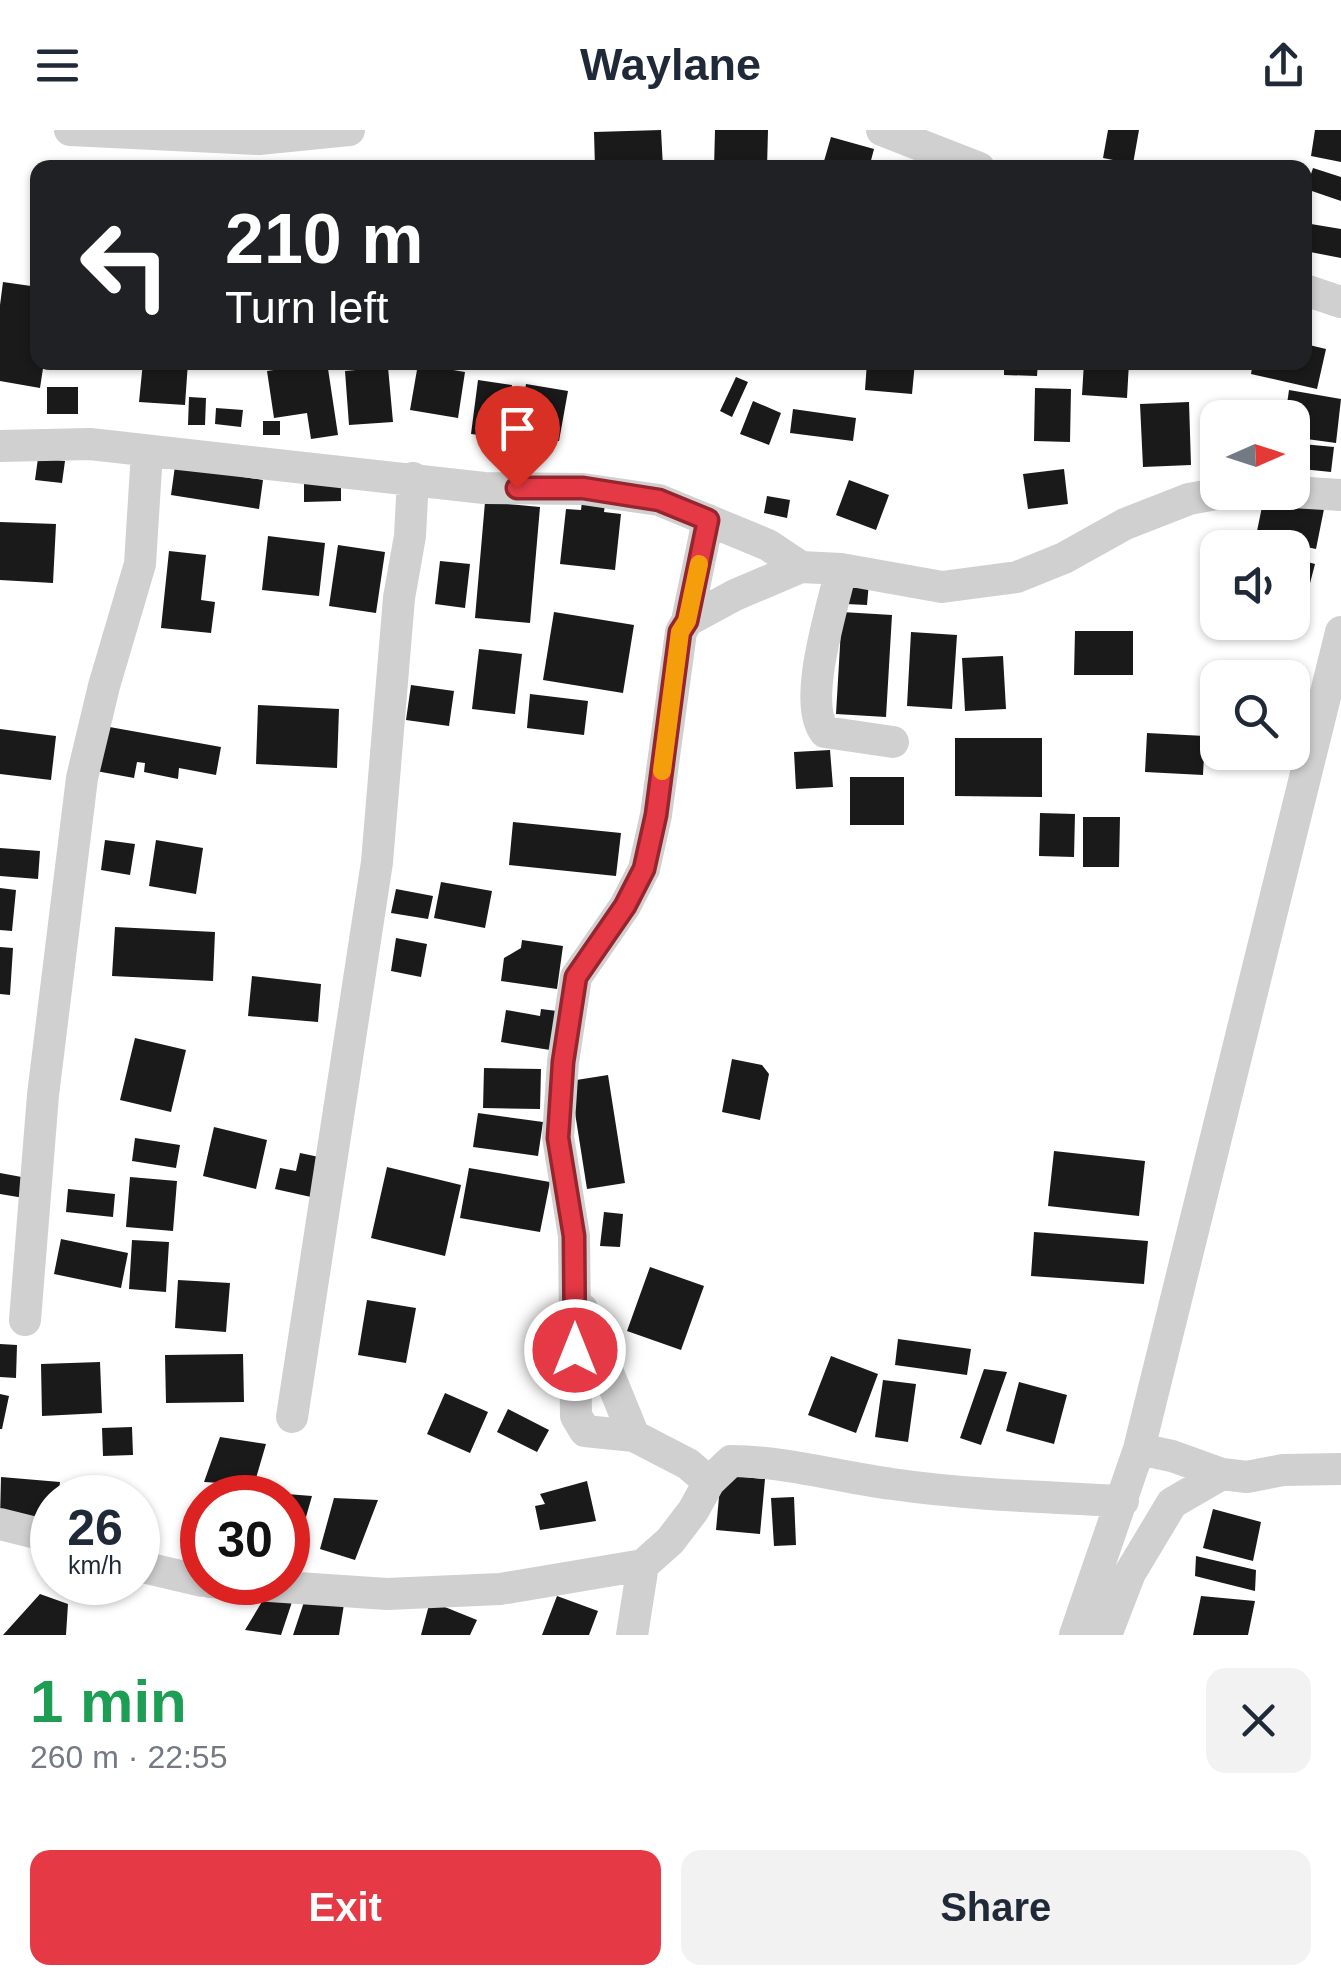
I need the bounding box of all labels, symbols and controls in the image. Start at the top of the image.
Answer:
icon: menu [30,38,85,93]
icon: share [1256,38,1311,93]
text: Waylane [580,39,761,90]
icon: left [60,200,190,330]
text: 210 m [225,200,423,278]
text: Turn left [225,282,388,333]
pin [475,386,560,489]
north arrow [1200,400,1310,510]
map controls [1200,400,1310,770]
icon: arrive [490,401,545,456]
button: sound [1200,530,1310,640]
button: search [1200,660,1310,770]
position arrow [523,1298,627,1402]
speed limit sign: 30 [180,1475,310,1605]
text: 26 [67,1500,123,1556]
text: km/h [68,1551,122,1579]
text: 1 min [30,1668,187,1735]
button: close [1206,1668,1311,1773]
text: 260 m · 22:55 [30,1739,227,1775]
button: Exit [30,1850,661,1965]
button: Share [681,1850,1311,1965]

